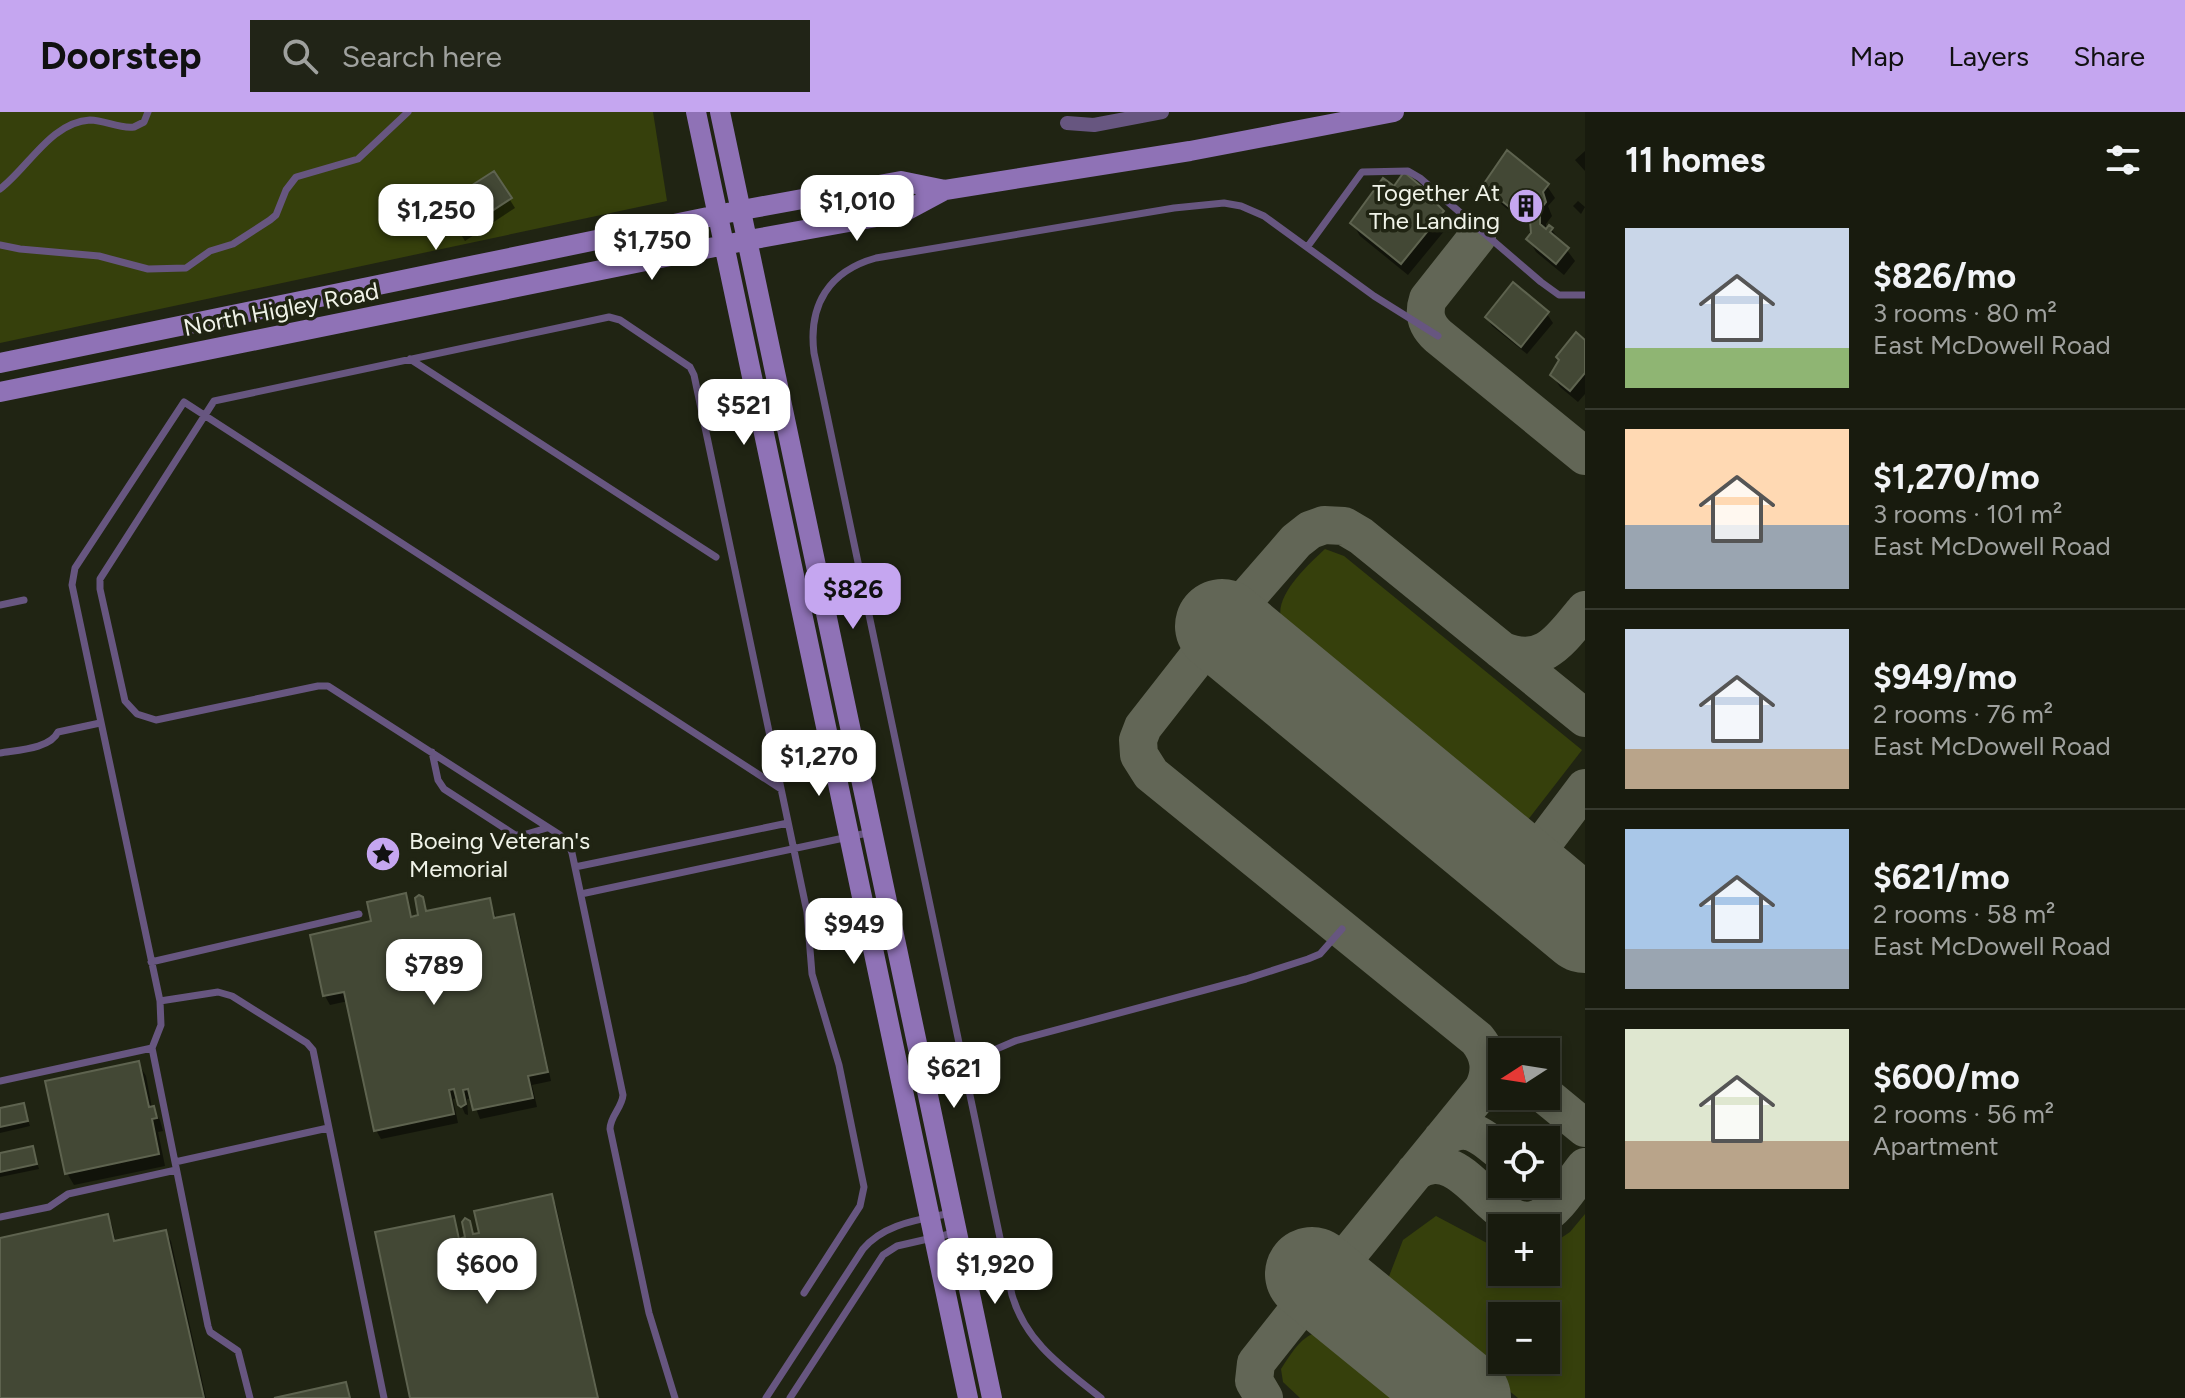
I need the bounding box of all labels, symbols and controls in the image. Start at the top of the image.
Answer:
search box [250,20,810,92]
text: Doorstep [40,33,202,79]
icon: search [278,34,322,78]
text: Search here [342,38,502,75]
text: Map [1850,39,1904,73]
text: Layers [1948,39,2029,73]
text: Share [2073,39,2145,73]
icon: filters [2101,138,2145,182]
text: 11 homes [1625,140,1765,181]
pin: $1,010 [792,175,922,243]
place label: Together At The Landing [1369,178,1500,235]
pin: $1,250 [371,184,501,252]
text: $1,010 [819,185,895,217]
building icon: Together At The Landing [1507,187,1545,225]
text: $1,250 [396,194,476,226]
pin: $1,750 [587,214,717,282]
text: $1,750 [613,224,691,256]
text: $826/mo [1873,256,2016,297]
icon: home [1689,260,1785,356]
street label: North Higley Road [181,276,381,342]
text: 3 rooms · 80 m² [1873,297,2057,329]
text: East McDowell Road [1873,329,2111,361]
pin: $521 [697,379,791,447]
text: $521 [716,389,772,421]
text: $1,270/mo [1873,457,2040,498]
icon: home [1689,461,1785,557]
text: 3 rooms · 101 m² [1873,498,2062,530]
text: East McDowell Road [1873,530,2111,562]
pin: $826 [806,563,900,631]
text: $826 [823,573,883,605]
text: $949/mo [1873,657,2017,698]
icon: home [1689,661,1785,757]
text: 2 rooms · 76 m² [1873,698,2053,730]
pin: $1,270 [754,730,884,798]
text: East McDowell Road [1873,730,2111,762]
text: $1,270 [780,740,858,772]
place label: Boeing Veteran's Memorial [409,826,590,883]
place icon: Boeing Veteran's Memorial [364,835,402,873]
text: $621/mo [1873,857,2010,898]
icon: home [1689,861,1785,957]
pin: $949 [807,898,901,966]
text: 2 rooms · 58 m² [1873,898,2055,930]
text: $949 [823,908,885,940]
text: East McDowell Road [1873,930,2111,962]
pin: $789 [387,939,481,1007]
text: $789 [404,949,464,981]
north arrow [1488,1038,1560,1110]
map controls [1488,1038,1560,1374]
pin: $621 [907,1042,1001,1110]
text: $621 [926,1052,982,1084]
text: $600/mo [1873,1057,2020,1098]
icon: home [1689,1061,1785,1157]
text: 2 rooms · 56 m² [1873,1098,2054,1130]
button: locate [1488,1126,1560,1198]
text: Apartment [1873,1130,1999,1162]
button: + [1488,1214,1560,1286]
pin: $600 [440,1238,534,1306]
pin: $1,920 [930,1238,1060,1306]
text: $600 [455,1248,519,1280]
text: $1,920 [955,1248,1035,1280]
button: − [1488,1302,1560,1374]

